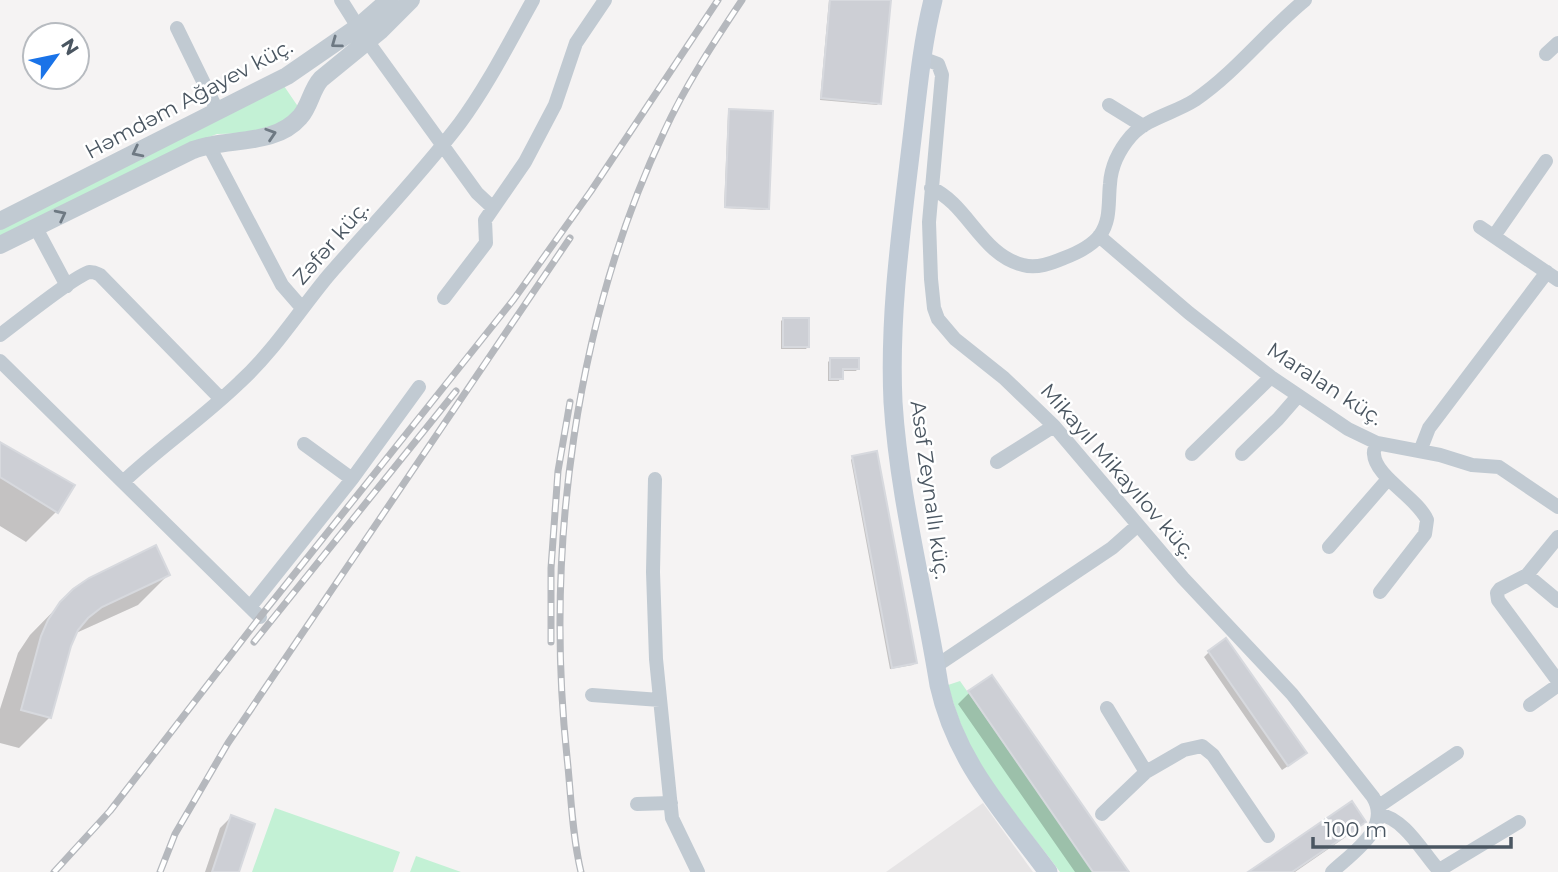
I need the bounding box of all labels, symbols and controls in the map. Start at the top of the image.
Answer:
north arrow [21,21,91,91]
street label: Həmdəm Ağayev küç. [81,33,297,164]
text: N [56,34,84,60]
one-way arrow [331,35,344,47]
one-way arrow [265,128,277,142]
one-way arrow [132,144,144,158]
street label: Zəfər küç. [287,196,374,290]
one-way arrow [54,210,66,224]
street label: Maralan küç. [1263,337,1388,430]
street label: Mikayıl Mikayılov küç. [1036,378,1201,563]
street label: Asəf Zeynallı küç. [906,399,955,581]
scale bar [1313,806,1511,850]
text: 100 m [1324,817,1387,842]

